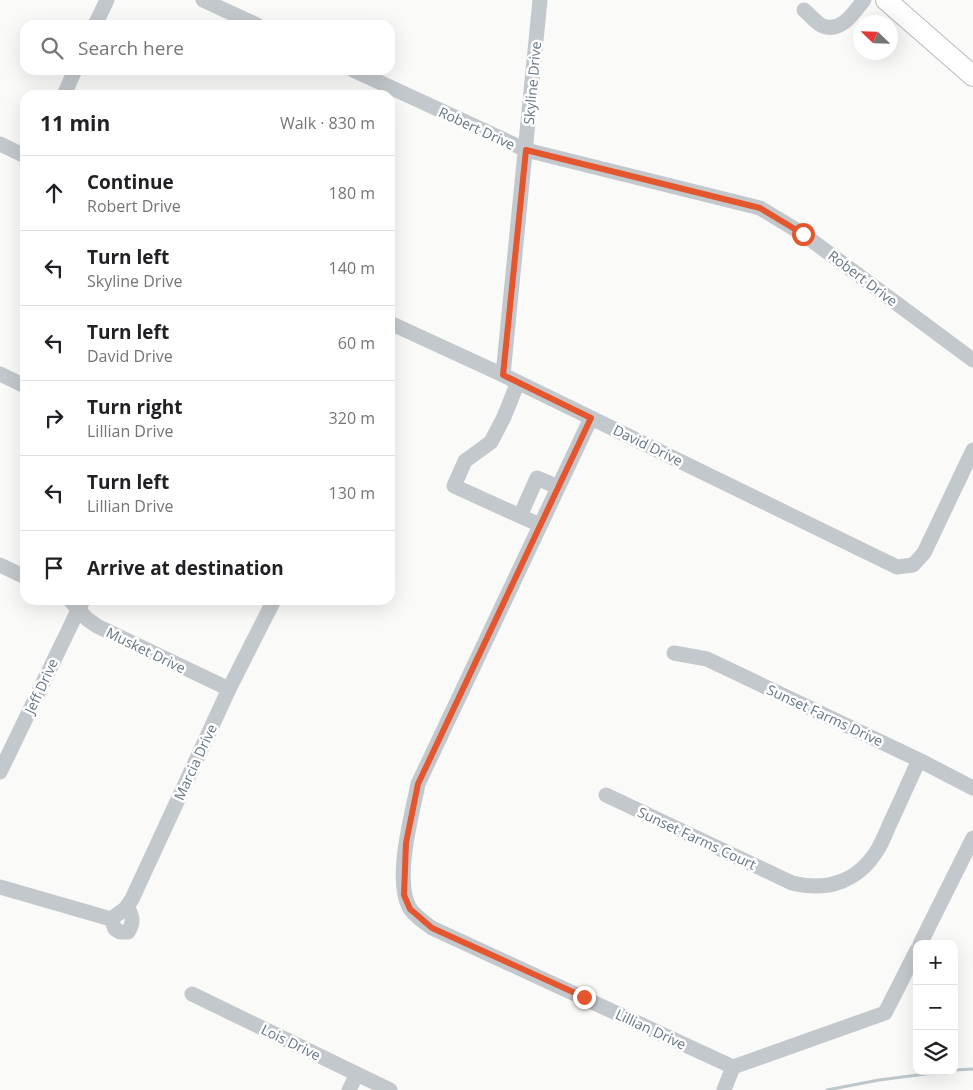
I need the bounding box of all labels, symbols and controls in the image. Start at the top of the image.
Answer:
north arrow [853,15,898,60]
search box [20,20,395,75]
icon: search [38,34,66,62]
text: Search here [78,35,184,61]
street label: Skyline Drive [519,40,545,125]
street label: Robert Drive [436,102,518,154]
text: 11 min [40,109,110,137]
text: Walk · 830 m [280,112,375,134]
text: Continue [87,169,174,195]
icon: ahead [40,179,68,207]
text: 180 m [329,182,375,204]
text: Robert Drive [87,195,181,217]
route start [792,223,815,246]
text: Turn left [87,244,169,270]
street label: Robert Drive [824,246,902,310]
icon: left [40,254,68,282]
text: 140 m [329,257,375,279]
text: Skyline Drive [87,270,182,292]
text: Turn left [87,319,169,345]
icon: left [40,329,68,357]
text: 60 m [338,332,375,354]
text: David Drive [87,345,173,367]
text: Turn right [87,394,182,420]
icon: right [40,404,68,432]
text: 320 m [329,407,375,429]
text: Lillian Drive [87,420,174,442]
street label: David Drive [610,420,686,470]
text: Turn left [87,469,169,495]
icon: left [40,479,68,507]
text: 130 m [329,482,375,504]
text: Lillian Drive [87,495,174,517]
icon: arrive [40,554,68,582]
text: Arrive at destination [87,555,284,581]
street label: Musket Drive [103,623,189,677]
street label: Jeff Drive [19,655,62,719]
street label: Sunset Farms Drive [764,680,886,750]
street label: Marcia Drive [169,721,221,803]
street label: Sunset Farms Court [635,802,759,874]
map controls [913,940,958,1075]
button: + [913,940,958,985]
button: − [913,985,958,1030]
route end [573,986,596,1009]
street label: Lillian Drive [613,1004,689,1054]
street label: Lois Drive [258,1019,324,1065]
button: layers [913,1030,958,1075]

